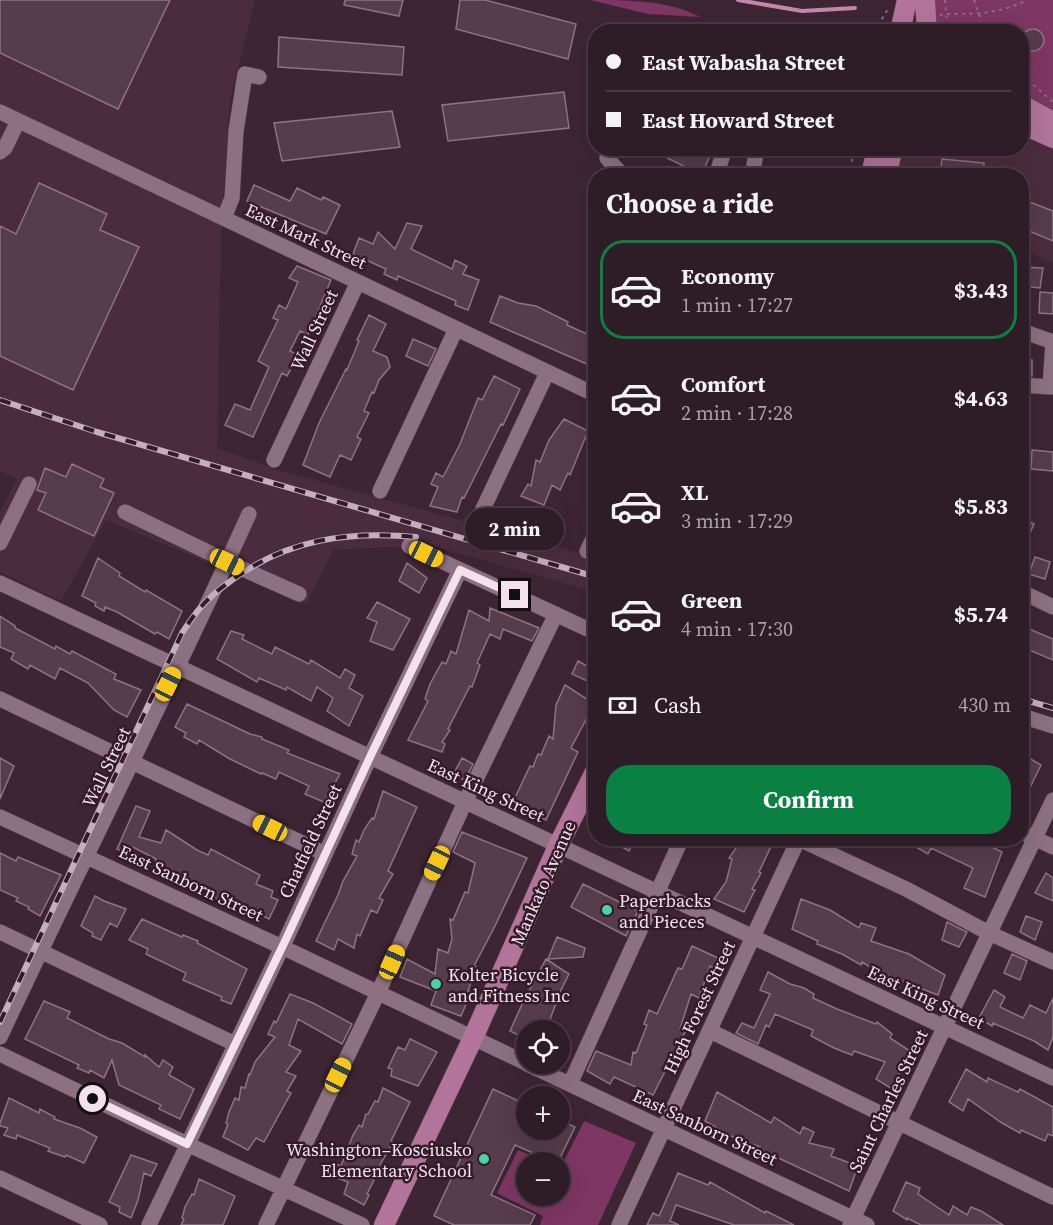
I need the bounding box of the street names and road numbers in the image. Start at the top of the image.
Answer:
street label: East Mark Street [241,197,371,275]
street label: Wall Street [284,285,344,375]
street label: Wall Street [76,722,136,811]
street label: East King Street [424,752,549,828]
street label: Chatfield Street [273,780,347,902]
street label: Mankato Avenue [504,817,582,949]
street label: East Sanborn Street [115,839,267,927]
street label: High Forest Street [657,936,741,1078]
street label: East King Street [864,959,989,1035]
street label: Saint Charles Street [842,1025,934,1177]
street label: East Sanborn Street [629,1083,781,1171]

